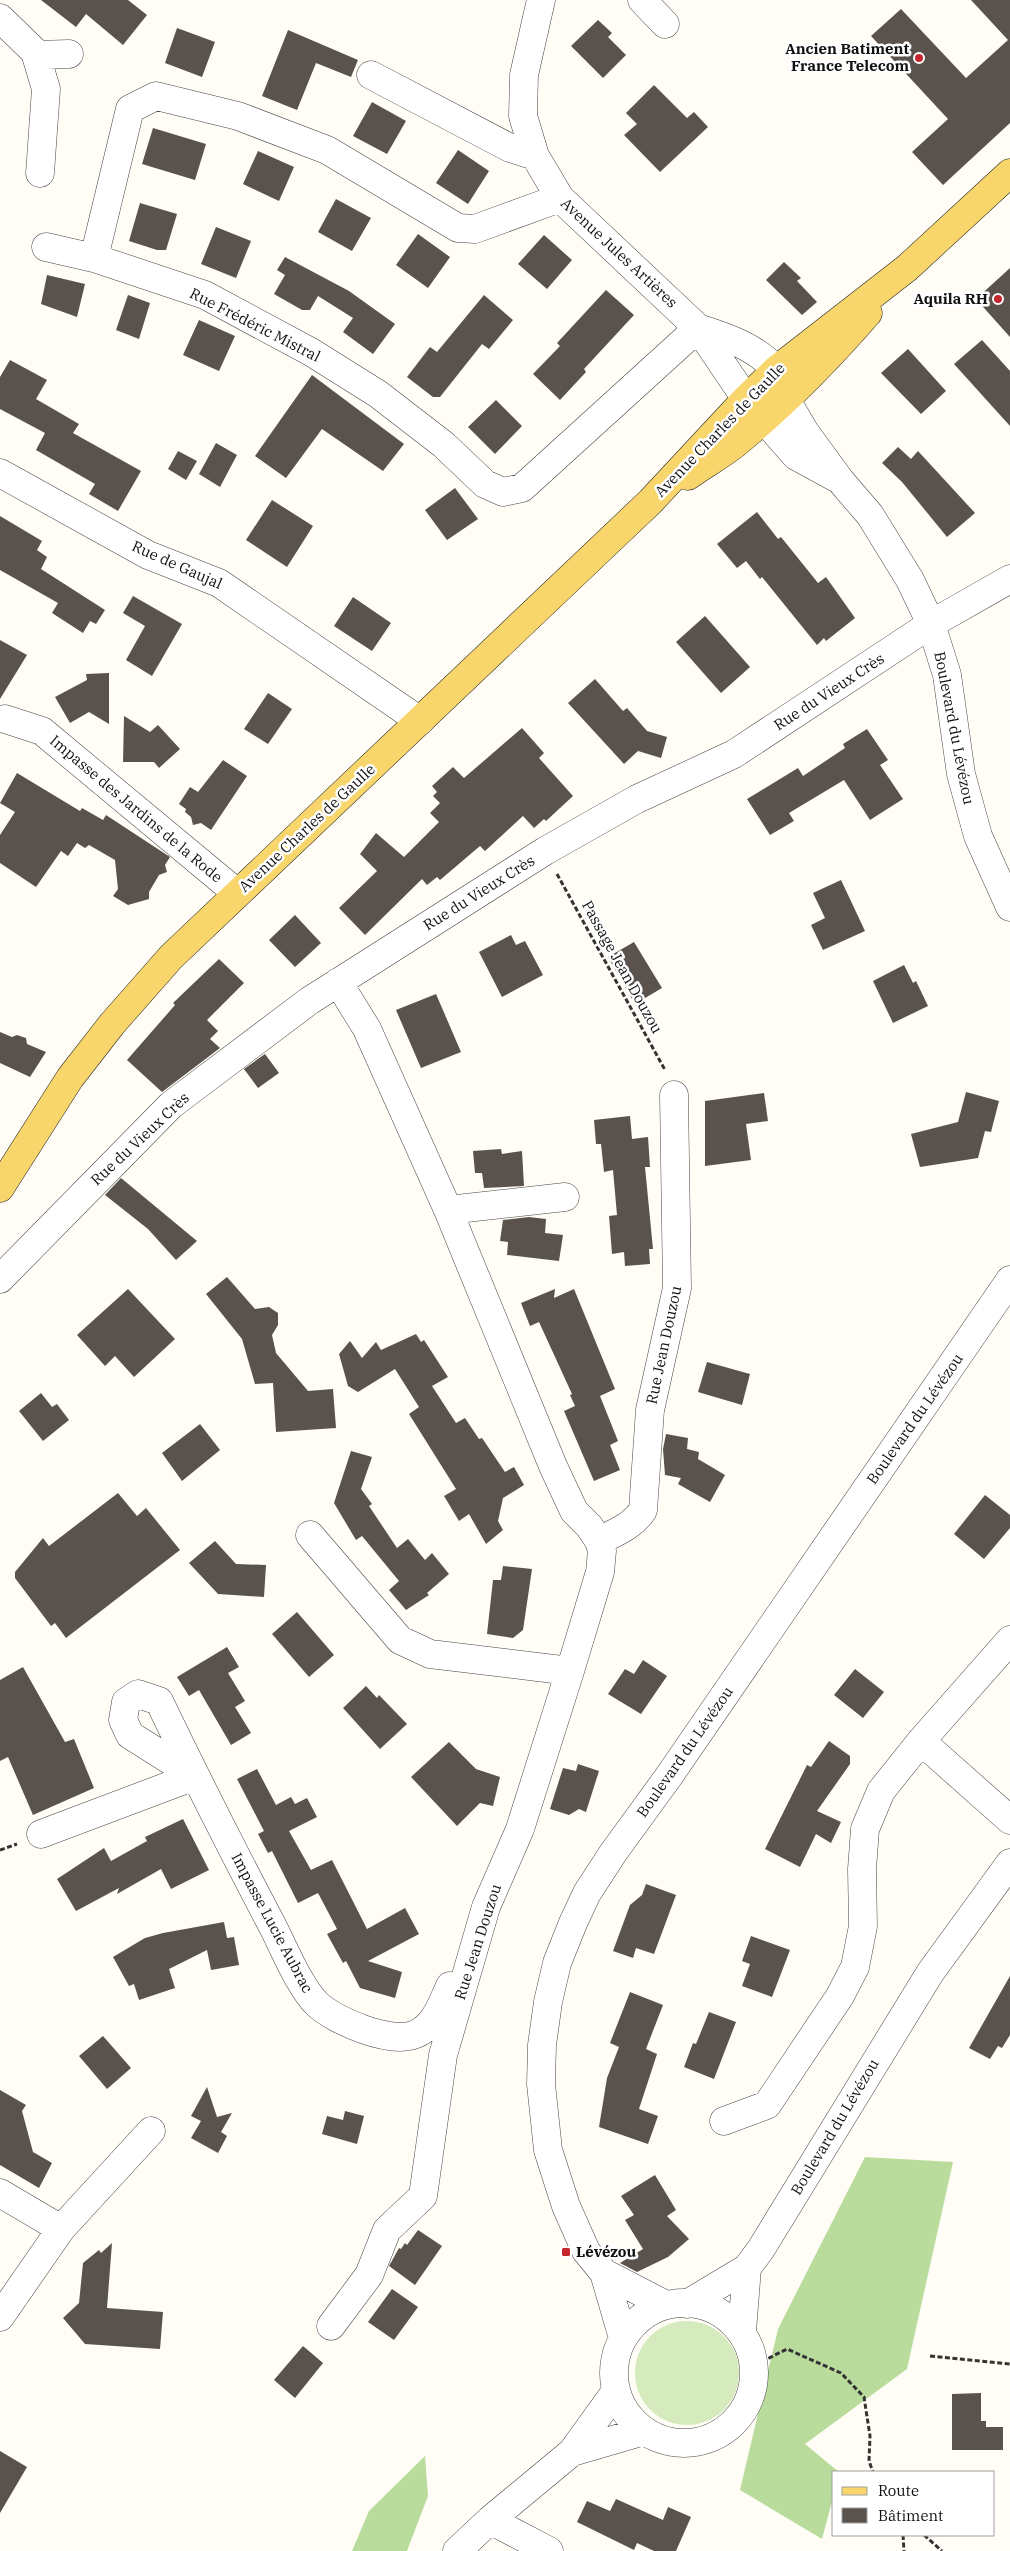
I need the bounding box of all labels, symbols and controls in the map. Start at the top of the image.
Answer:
place label: Ancien Batiment France Telecom [785,39,909,75]
marker: Ancien Batiment France Telecom [913,52,925,64]
street label: Avenue Jules Artières [557,194,682,312]
street label: Rue Frédéric Mistral [187,283,324,366]
place label: Aquila RH [913,289,988,308]
marker: Aquila RH [992,293,1004,305]
street label: Avenue Charles de Gaulle [650,358,789,501]
street label: Rue de Gaujal [129,536,225,593]
street label: Rue du Vieux Crès [770,649,888,734]
street label: Boulevard du Lévézou [930,650,979,806]
street label: Impasse des Jardins de la Rode [46,731,226,886]
street label: Avenue Charles de Gaulle [235,759,379,896]
street label: Rue du Vieux Crès [419,851,538,935]
street label: Passage Jean Douzou [578,897,667,1037]
street label: Rue du Vieux Crès [86,1088,193,1189]
street label: Rue Jean Douzou [642,1284,685,1406]
street label: Boulevard du Lévézou [862,1350,967,1488]
street label: Boulevard du Lévézou [632,1683,737,1821]
street label: Impasse Lucie Aubrac [227,1849,318,1996]
street label: Rue Jean Douzou [450,1882,505,2002]
street label: Boulevard du Lévézou [786,2055,883,2198]
place label: Lévézou [576,2242,637,2261]
marker: Lévézou [560,2246,572,2258]
legend [832,2471,995,2536]
text: Route [878,2481,919,2500]
text: Bâtiment [878,2506,943,2525]

